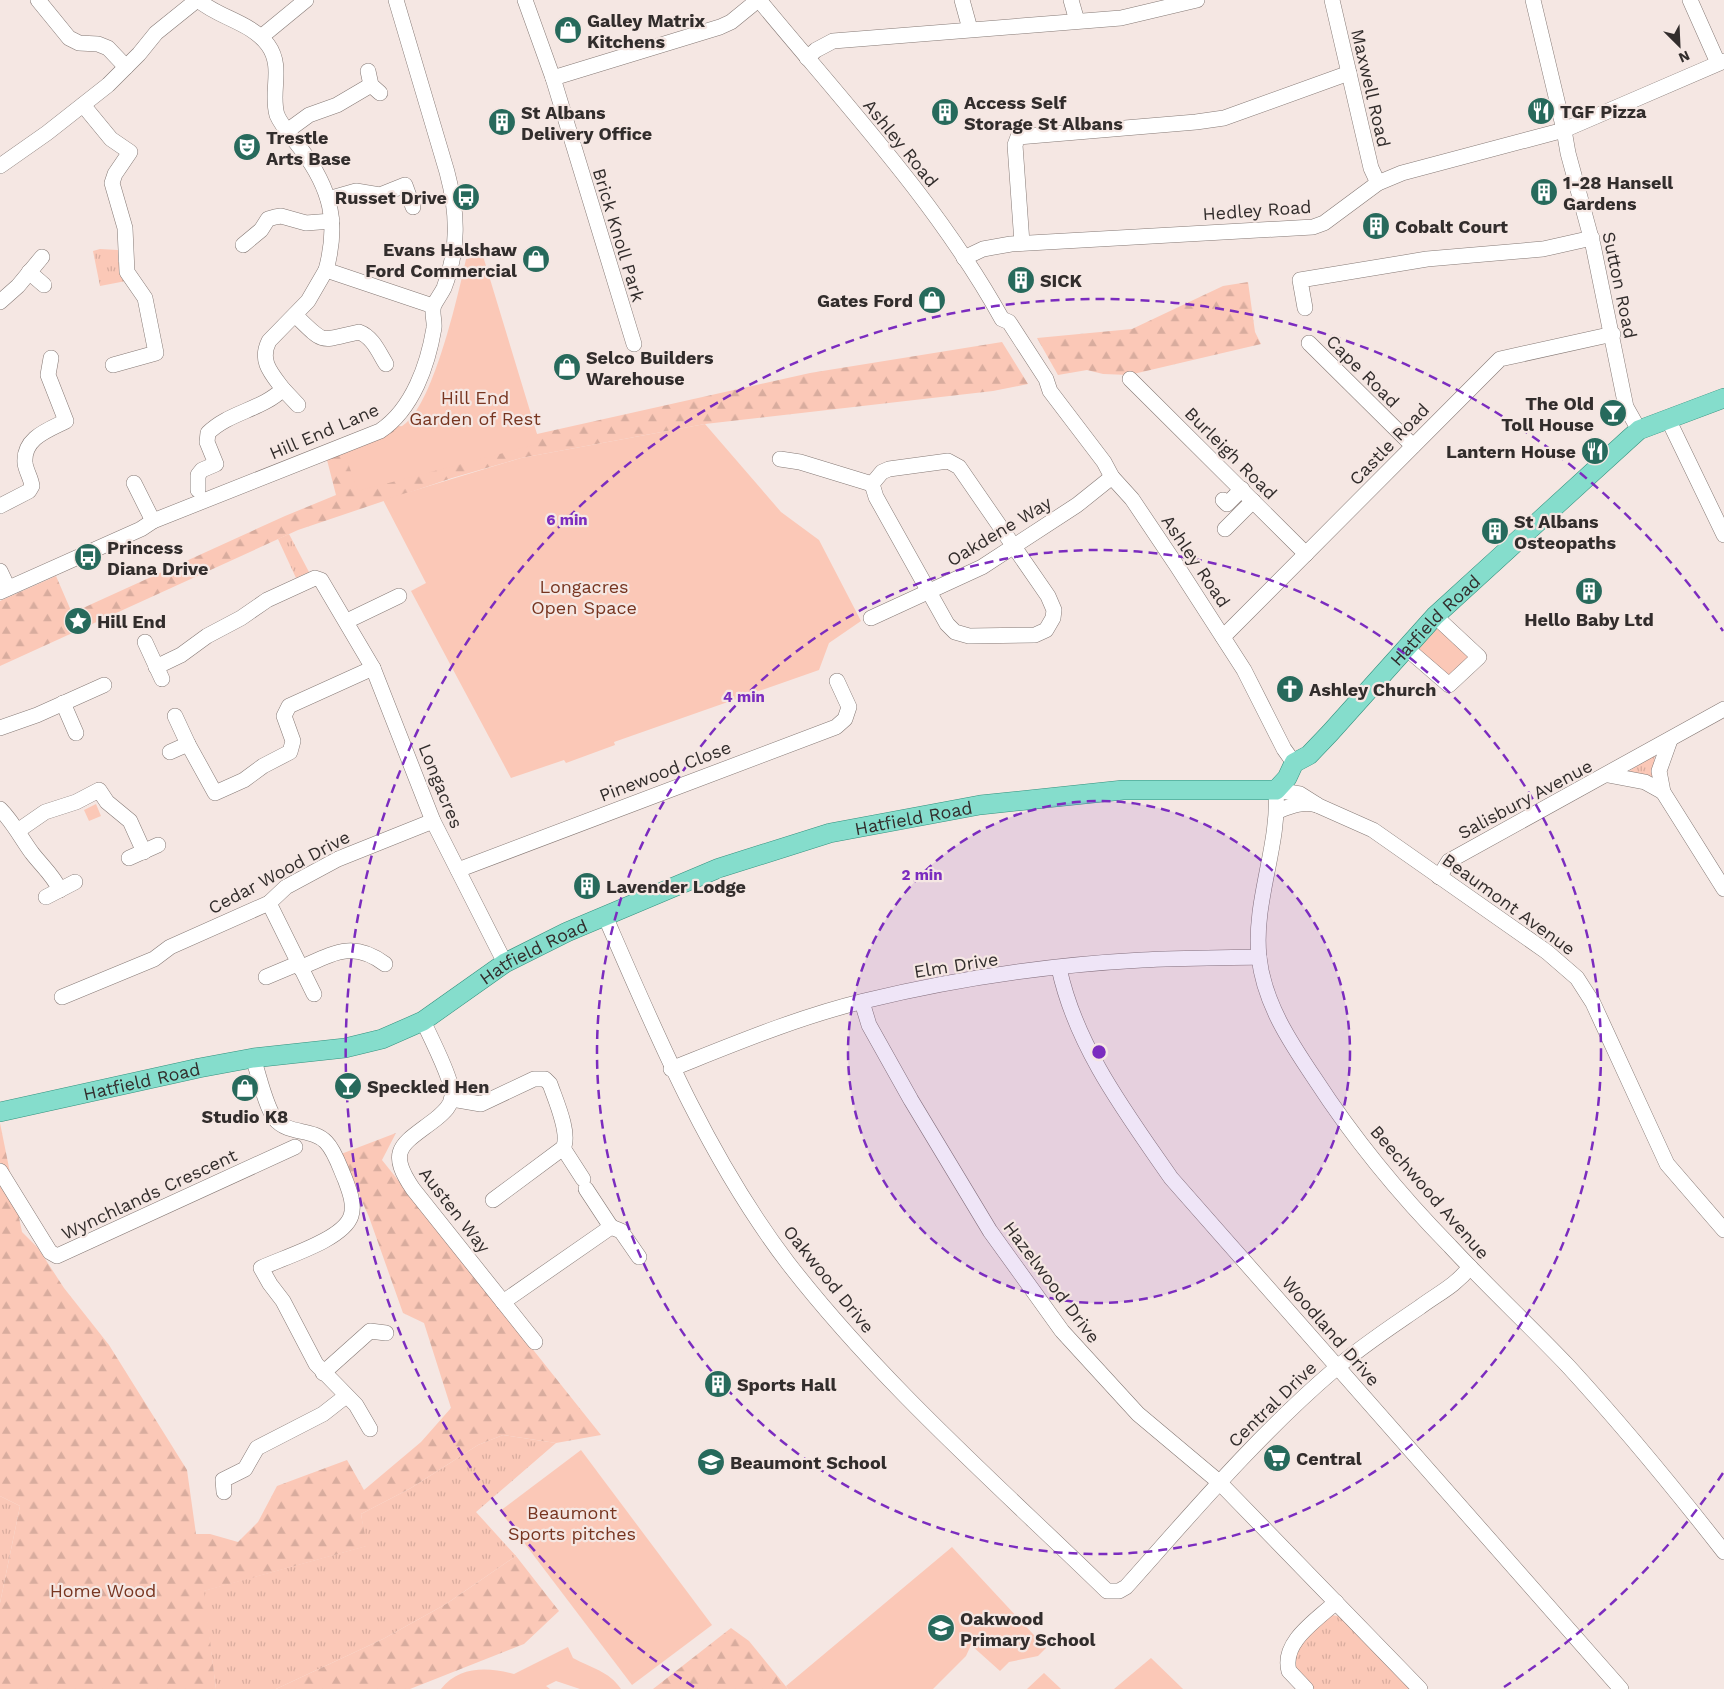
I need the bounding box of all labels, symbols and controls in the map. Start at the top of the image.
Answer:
place label: Galley Matrix Kitchens [587,10,705,52]
shop icon: Galley Matrix Kitchens [553,15,583,45]
north arrow [1654,20,1704,70]
street label: Maxwell Road [1347,27,1395,149]
text: N [1676,47,1692,66]
place label: Access Self Storage St Albans [964,92,1123,134]
street label: Ashley Road [859,95,943,191]
restaurant icon: TGF Pizza [1526,96,1556,126]
building icon: Access Self Storage St Albans [930,97,960,127]
place label: TGF Pizza [1560,101,1647,122]
place label: St Albans Delivery Office [521,102,652,144]
building icon: St Albans Delivery Office [487,107,517,137]
place label: Trestle Arts Base [266,127,351,169]
theatre icon: Trestle Arts Base [232,132,262,162]
street label: Brick Knoll Park [589,166,649,304]
place label: 1-28 Hansell Gardens [1563,172,1673,214]
building icon: 1-28 Hansell Gardens [1529,177,1559,207]
bus stop icon: Russet Drive [451,182,481,212]
place label: Russet Drive [335,187,447,208]
street label: Hedley Road [1202,196,1312,224]
building icon: Cobalt Court [1361,211,1391,241]
place label: Cobalt Court [1395,216,1508,237]
street label: Sutton Road [1598,230,1642,340]
place label: Evans Halshaw Ford Commercial [365,239,518,281]
shop icon: Evans Halshaw Ford Commercial [521,244,551,274]
building icon: SICK [1006,265,1036,295]
place label: SICK [1040,270,1083,291]
shop icon: Gates Ford [917,285,947,315]
place label: Gates Ford [817,290,913,311]
street label: Cape Road [1322,330,1404,412]
place label: Selco Builders Warehouse [586,347,714,389]
shop icon: Selco Builders Warehouse [552,352,582,382]
park label: Hill End Garden of Rest [409,387,541,429]
place label: The Old Toll House [1501,393,1594,435]
street label: Hill End Lane [266,398,382,464]
bar icon: The Old Toll House [1598,398,1628,428]
street label: Castle Road [1345,399,1433,489]
street label: Burleigh Road [1181,403,1281,503]
restaurant icon: Lantern House [1580,436,1610,466]
place label: Lantern House [1446,441,1576,462]
street label: Oakdene Way [943,491,1056,570]
text: 6 min [546,511,588,529]
street label: Ashley Road [1157,511,1235,611]
place label: St Albans Osteopaths [1514,511,1616,553]
building icon: St Albans Osteopaths [1480,516,1510,546]
place label: Princess Diana Drive [107,537,208,579]
bus stop icon: Princess Diana Drive [73,542,103,572]
street label: Hatfield Road [1385,570,1484,670]
park label: Longacres Open Space [531,576,637,618]
building icon: Hello Baby Ltd [1574,576,1604,606]
place icon: Hill End [63,606,93,636]
place label: Hello Baby Ltd [1524,609,1654,630]
place label: Hill End [97,611,166,632]
church icon: Ashley Church [1275,674,1305,704]
place label: Ashley Church [1309,679,1436,700]
text: 4 min [723,688,765,706]
street label: Pinewood Close [596,736,734,806]
street label: Longacres [415,741,467,831]
street label: Salisbury Avenue [1454,755,1596,843]
street label: Hatfield Road [853,796,974,839]
street label: Cedar Wood Drive [205,826,353,918]
street label: Beaumont Avenue [1438,849,1580,959]
text: 2 min [901,866,943,884]
building icon: Lavender Lodge [572,871,602,901]
place label: Lavender Lodge [606,876,746,897]
street label: Hatfield Road [475,914,590,988]
street label: Elm Drive [912,948,1000,982]
centre of rings [1090,1043,1108,1061]
street label: Hatfield Road [81,1058,202,1104]
bar icon: Speckled Hen [333,1071,363,1101]
shop icon: Studio K8 [230,1073,260,1103]
place label: Speckled Hen [367,1076,489,1097]
place label: Studio K8 [202,1106,288,1127]
street label: Beechwood Avenue [1366,1121,1494,1263]
street label: Wynchlands Crescent [58,1144,240,1244]
street label: Austen Way [415,1163,495,1257]
street label: Hazelwood Drive [999,1217,1105,1347]
street label: Oakwood Drive [779,1221,879,1337]
street label: Woodland Drive [1278,1272,1384,1390]
street label: Central Drive [1224,1357,1320,1451]
building icon: Sports Hall [703,1369,733,1399]
place label: Sports Hall [737,1374,836,1395]
supermarket icon: Central [1262,1443,1292,1473]
school or university icon: Beaumont School [696,1447,726,1477]
place label: Central [1296,1448,1362,1469]
place label: Beaumont School [730,1452,887,1473]
park label: Beaumont Sports pitches [508,1502,636,1544]
park label: Home Wood [50,1580,156,1601]
place label: Oakwood Primary School [960,1608,1096,1650]
school or university icon: Oakwood Primary School [926,1613,956,1643]

